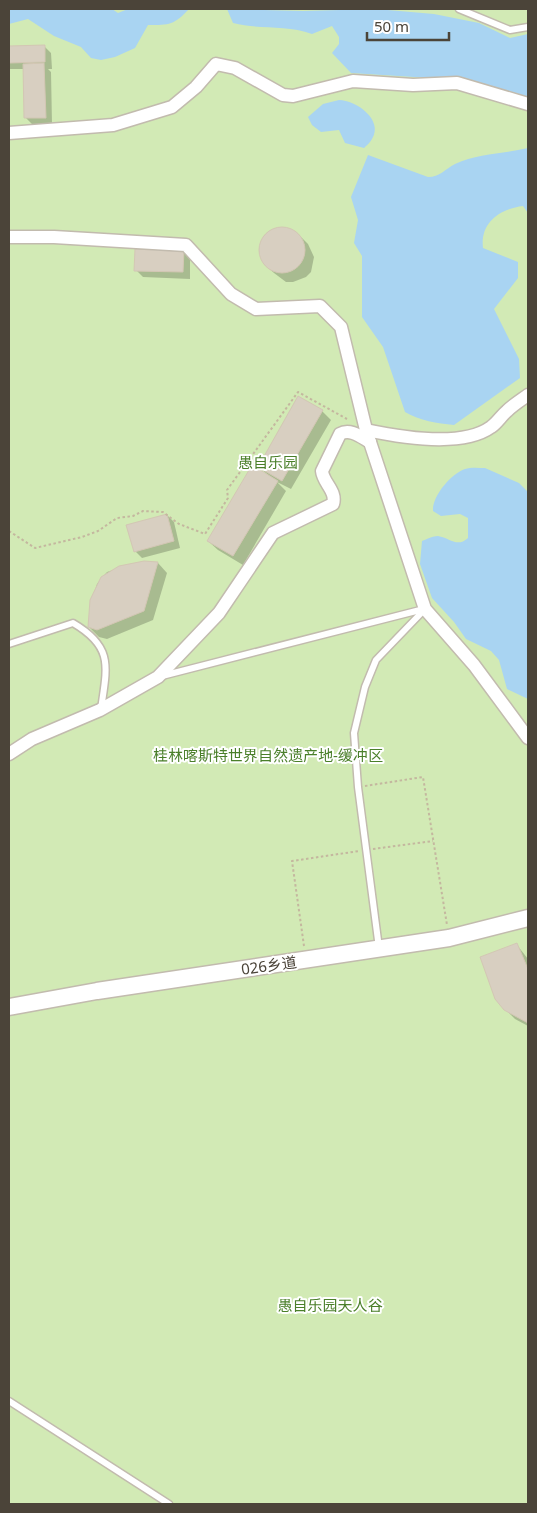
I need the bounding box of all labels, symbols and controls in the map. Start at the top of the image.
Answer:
scale bar [367,10,450,42]
text: 50 m [374,16,409,36]
park label: 愚自乐园 [238,452,298,472]
park label: 桂林喀斯特世界自然遗产地-缓冲区 [153,745,383,765]
street label: 026乡道 [240,951,298,979]
park label: 愚自乐园天人谷 [277,1295,383,1315]

